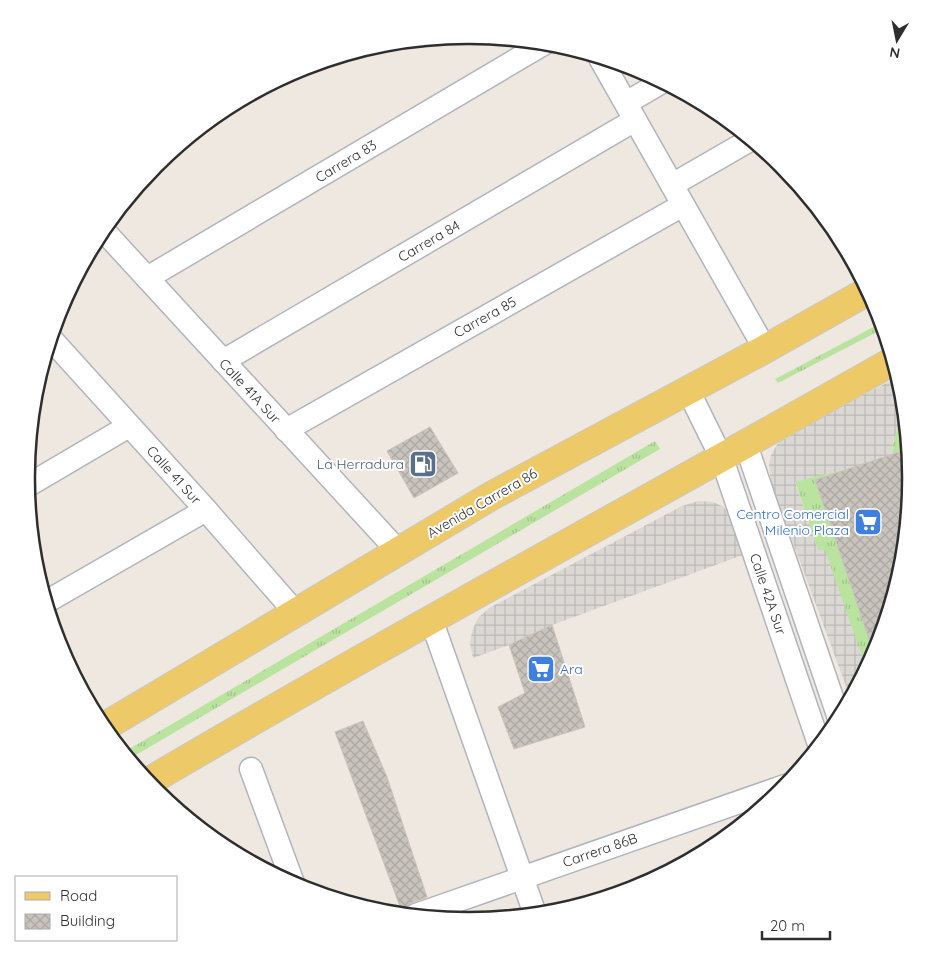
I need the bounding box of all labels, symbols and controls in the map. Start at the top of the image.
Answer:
north arrow [872,15,922,65]
text: N [888,43,901,63]
street label: Carrera 83 [312,136,380,186]
street label: Carrera 84 [395,216,463,266]
street label: Carrera 85 [451,292,519,342]
street label: Calle 41A Sur [215,355,285,428]
street label: Calle 41 Sur [143,442,206,509]
fuel station icon: La Herradura [408,449,438,479]
place label: La Herradura [317,455,404,473]
street label: Avenida Carrera 86 [424,464,541,542]
place label: Centro Comercial Milenio Plaza [736,505,849,539]
supermarket icon: Centro Comercial Milenio Plaza [853,507,883,537]
street label: Calle 42A Sur [746,551,791,638]
supermarket icon: Ara [526,654,556,684]
place label: Ara [560,660,583,678]
street label: Carrera 86B [560,829,640,871]
legend [15,876,178,941]
text: Road [60,886,97,905]
scale bar [762,908,830,940]
text: Building [60,911,115,930]
text: 20 m [770,916,805,935]

